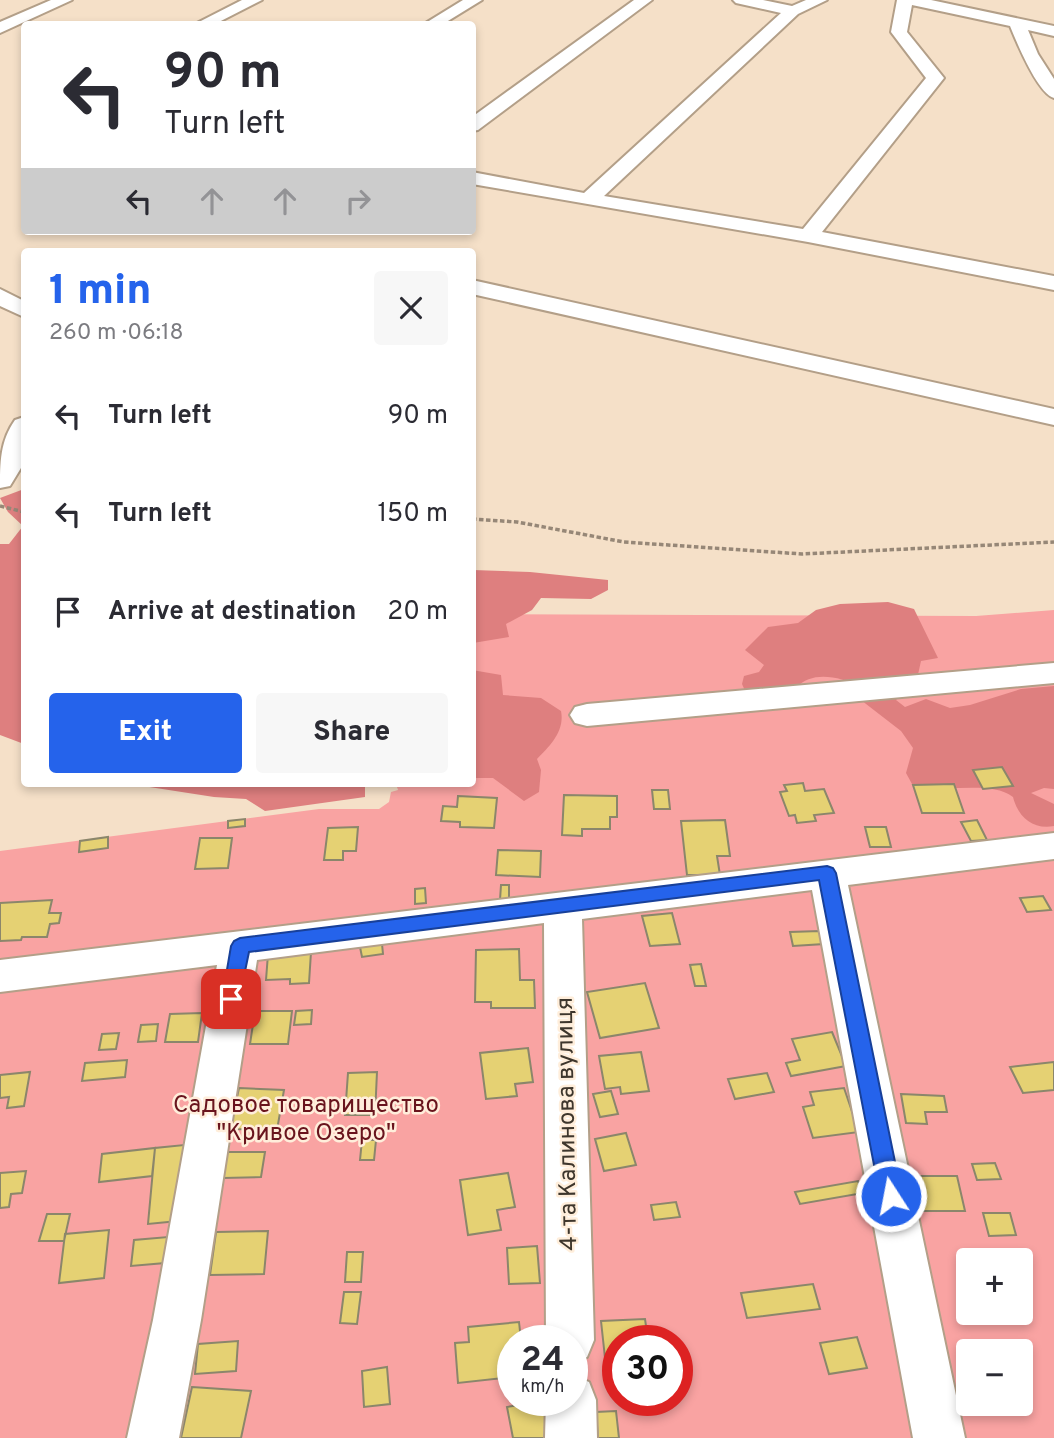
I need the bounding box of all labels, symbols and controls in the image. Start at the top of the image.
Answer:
text: 90 m [164,44,282,106]
icon: left [49,49,140,140]
text: Turn left [164,105,285,145]
icon: left [120,182,158,220]
icon: ahead [193,182,231,220]
icon: ahead [266,182,304,220]
icon: right [339,182,377,220]
text: 1 min [49,266,152,319]
button: close [374,271,448,345]
text: 260 m · 06:18 [49,319,184,348]
icon: left [49,397,87,435]
text: Turn left [108,400,212,433]
text: 90 m [388,400,448,433]
icon: left [49,495,87,533]
text: Turn left [108,498,212,531]
text: 150 m [377,498,448,531]
icon: arrive [49,593,87,631]
text: Arrive at destination [108,596,356,629]
text: 20 m [387,596,448,629]
button: Exit [49,693,242,773]
button: Share [256,693,448,773]
pin [201,969,261,1029]
icon: arrive [212,980,250,1018]
street label: 4-та Калинова вулиця [551,997,585,1251]
park label: Садовое товарищество "Кривое Озеро" [173,1091,439,1149]
position arrow [854,1159,928,1233]
map controls [956,1248,1033,1416]
button: + [956,1248,1033,1325]
speed limit sign: 30 [602,1325,693,1416]
text: 24 [521,1339,564,1383]
button: − [956,1339,1033,1416]
text: km/h [521,1376,564,1399]

